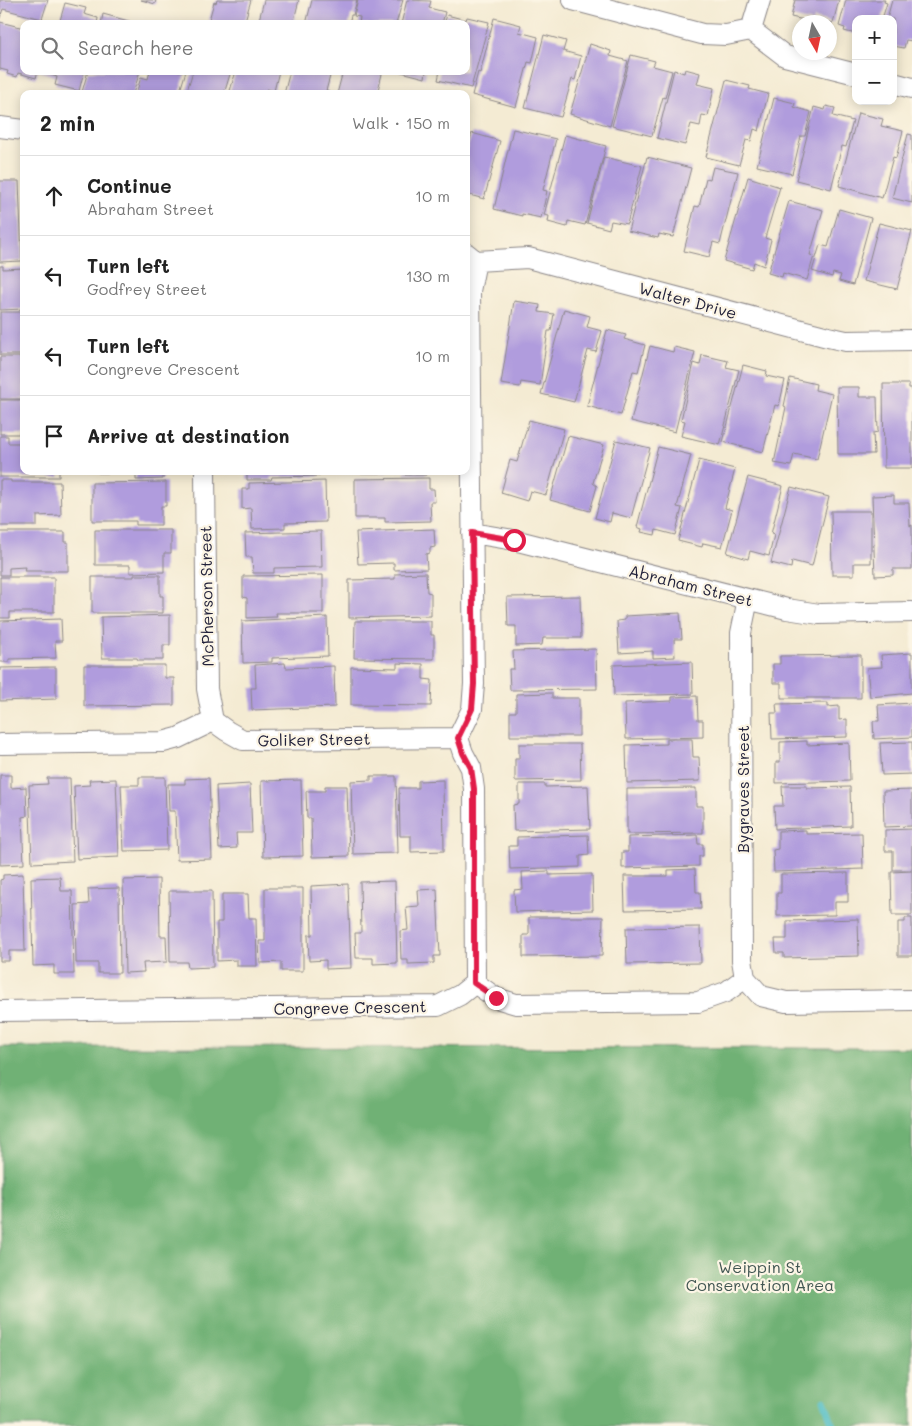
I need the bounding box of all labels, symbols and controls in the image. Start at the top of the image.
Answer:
north arrow [792,15,837,60]
map controls [852,15,897,105]
button: + [852,15,897,60]
search box [20,20,470,75]
icon: search [38,34,66,62]
text: Search here [78,35,194,60]
button: − [852,60,897,105]
text: 2 min [40,109,95,136]
text: Walk · 150 m [352,112,450,133]
text: Continue [87,173,172,198]
icon: ahead [40,182,68,210]
text: 10 m [415,185,450,206]
text: Abraham Street [87,198,214,219]
text: Turn left [87,253,170,278]
icon: left [40,262,68,290]
text: 130 m [406,265,450,286]
street label: Walter Drive [637,277,739,323]
text: Godfrey Street [87,278,207,299]
text: Turn left [87,333,170,358]
icon: left [40,342,68,370]
text: 10 m [415,345,450,366]
text: Congreve Crescent [87,358,240,379]
icon: arrive [40,422,68,450]
text: Arrive at destination [87,423,290,448]
street label: McPherson Street [194,525,218,667]
route start [503,529,526,552]
street label: Abraham Street [627,559,755,611]
street label: Bygraves Street [732,725,753,853]
street label: Goliker Street [257,728,371,750]
route end [485,987,508,1010]
street label: Congreve Crescent [273,995,427,1019]
park label: Weippin St Conservation Area [686,1256,834,1295]

